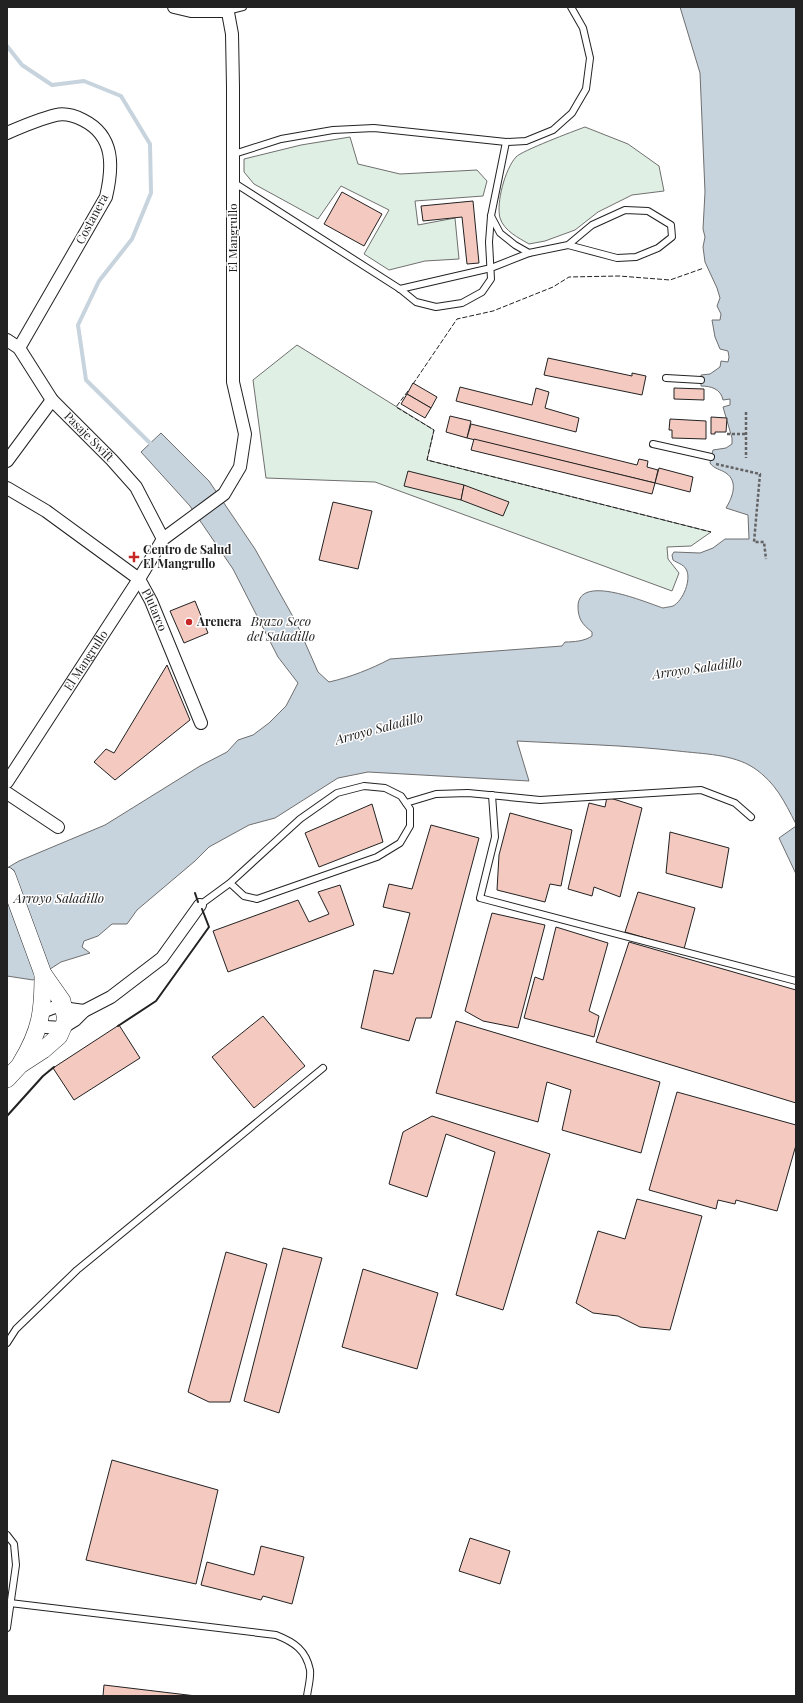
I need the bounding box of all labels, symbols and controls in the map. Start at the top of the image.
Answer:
street label: Costanera [71,190,111,247]
street label: El Mangrullo [224,203,240,273]
street label: Pasaje Swift [61,408,118,465]
place label: Centro de Salud El Mangrullo [143,541,231,571]
marker: Centro de Salud El Mangrullo [128,551,140,563]
street label: Plutarco [139,585,172,634]
water label: Brazo Seco del Saladillo [247,612,315,644]
place label: Arenera [196,613,242,629]
marker: Arenera [184,617,194,627]
street label: El Mangrullo [60,626,111,693]
water label: Arroyo Saladillo [649,653,743,682]
water label: Arroyo Saladillo [331,708,425,748]
water label: Arroyo Saladillo [12,889,104,906]

